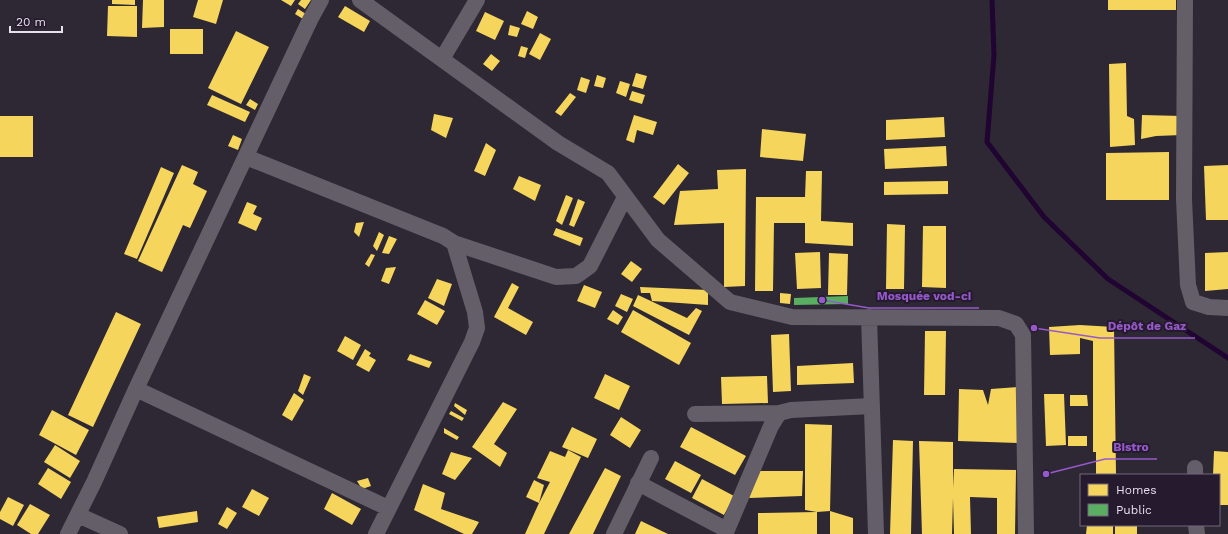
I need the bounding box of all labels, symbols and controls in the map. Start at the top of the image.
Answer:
scale bar [10,8,62,34]
text: 20 m [16,15,46,29]
callout: Mosquée vod-ci [869,284,979,308]
text: Mosquée vod-ci [877,289,971,303]
callout: Dépôt de Gaz [1100,314,1195,338]
text: Dépôt de Gaz [1108,319,1186,333]
callout: Bistro [1105,435,1157,459]
text: Bistro [1113,440,1149,454]
legend [1080,474,1220,526]
text: Homes [1116,483,1157,497]
text: Public [1116,503,1152,517]

